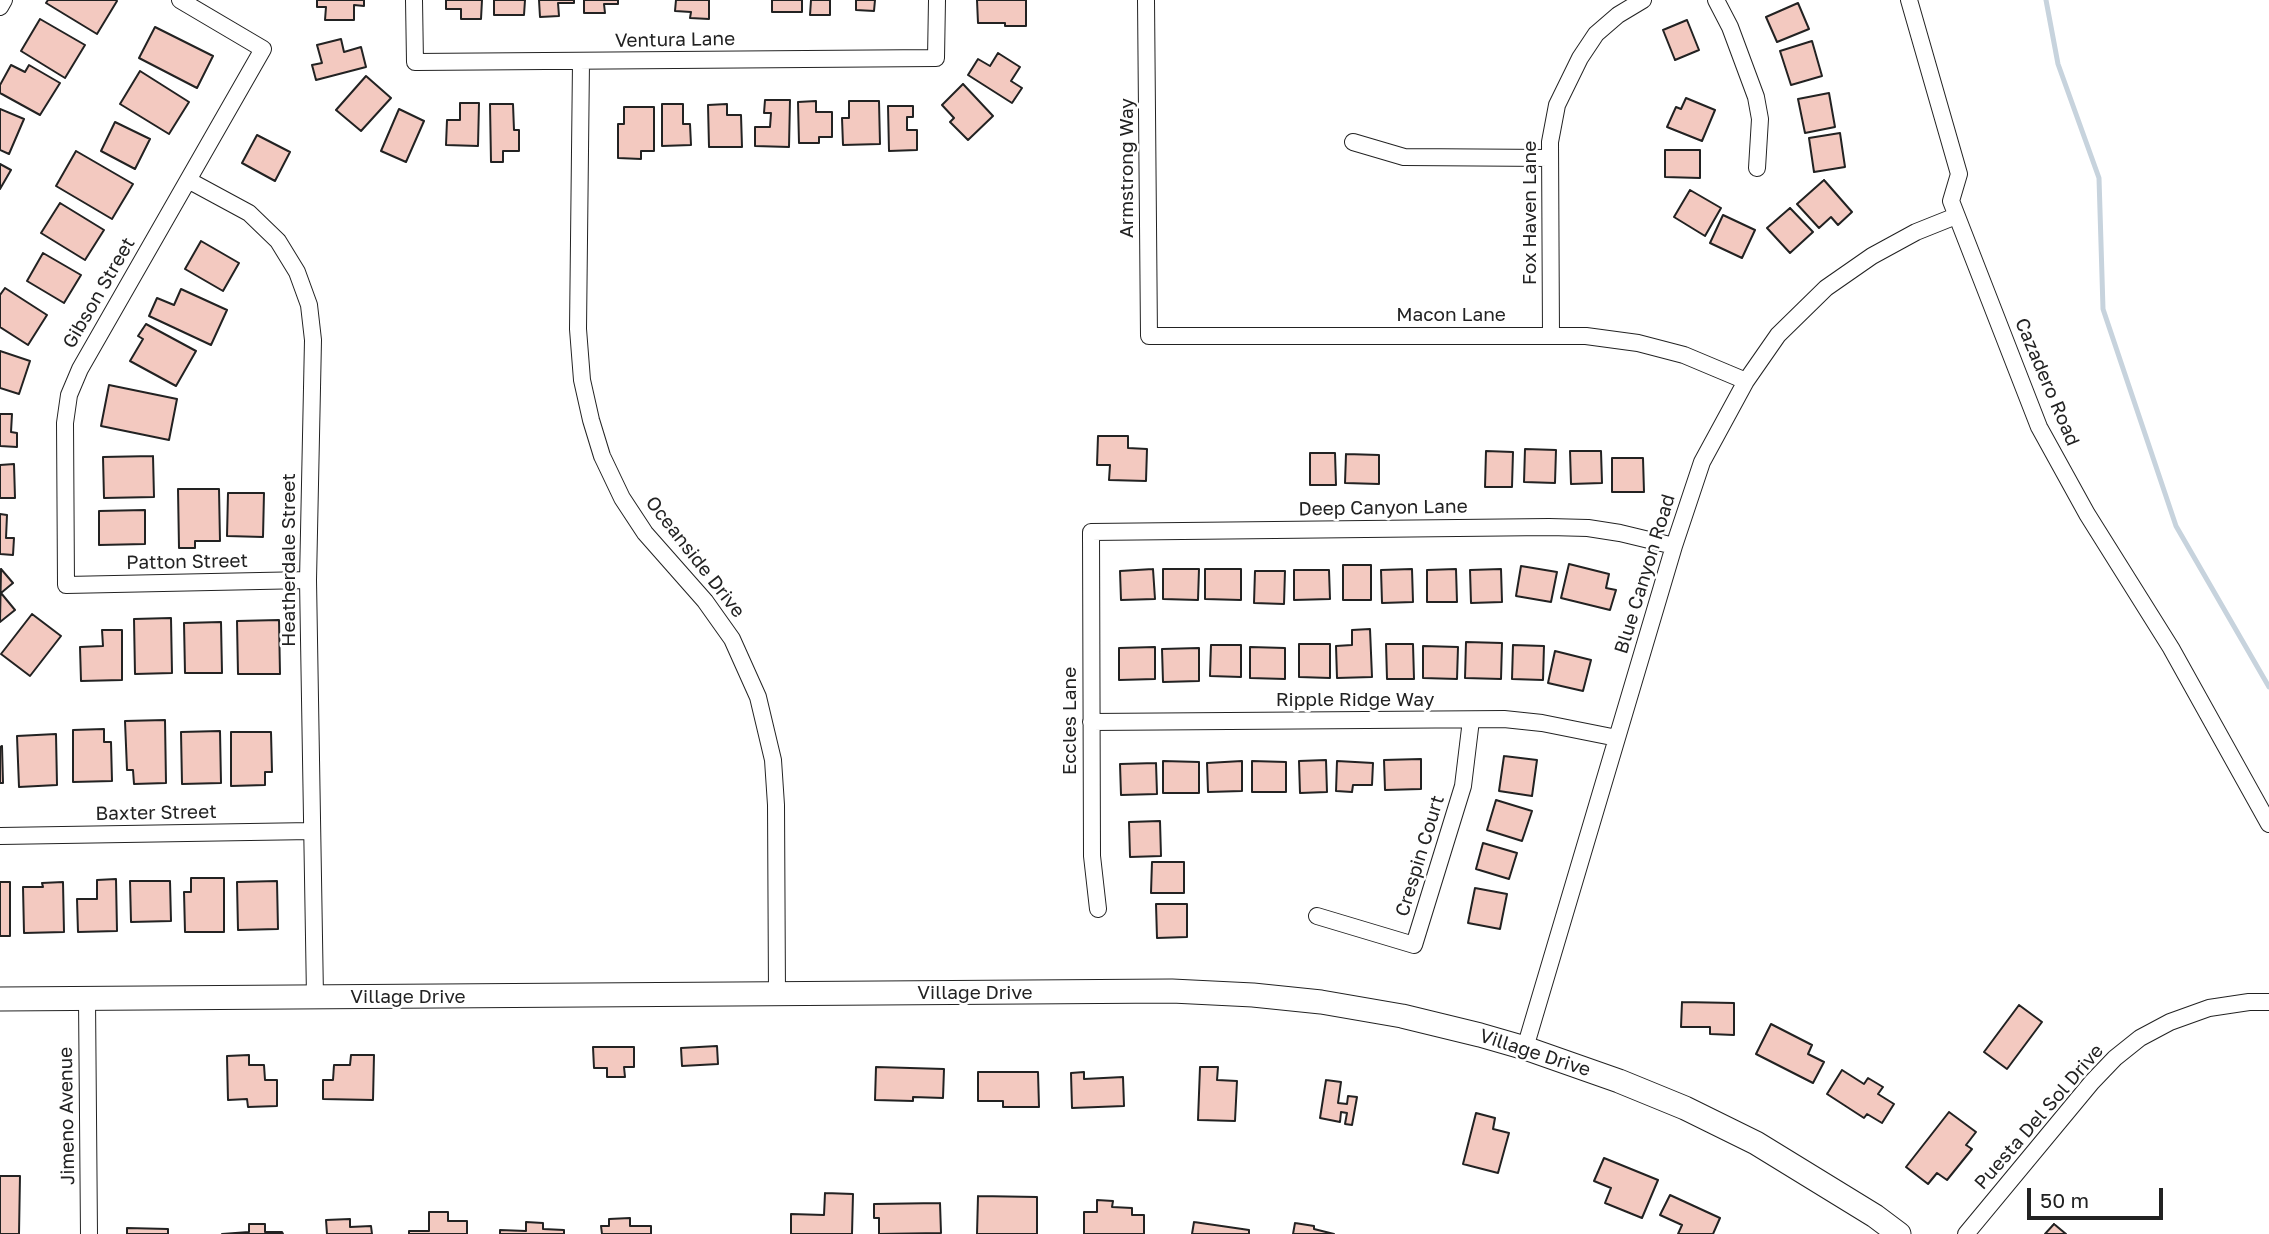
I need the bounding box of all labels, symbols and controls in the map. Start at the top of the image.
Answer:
street label: Ventura Lane [615,28,735,52]
street label: Armstrong Way [1116,98,1138,238]
street label: Fox Haven Lane [1519,141,1541,285]
street label: Gibson Street [58,233,140,353]
street label: Macon Lane [1396,304,1506,326]
street label: Cazadero Road [2010,315,2084,449]
street label: Heatherdale Street [278,473,300,647]
street label: Blue Canyon Road [1610,491,1680,657]
street label: Oceanside Drive [641,492,749,622]
street label: Deep Canyon Lane [1298,495,1468,521]
street label: Patton Street [126,550,248,574]
street label: Eccles Lane [1059,667,1081,775]
street label: Ripple Ridge Way [1276,689,1434,711]
street label: Crespin Court [1391,793,1449,919]
street label: Baxter Street [95,801,217,825]
street label: Village Drive [917,982,1033,1004]
street label: Village Drive [350,986,466,1008]
street label: Village Drive [1477,1024,1593,1082]
street label: Puesta Del Sol Drive [1970,1040,2108,1194]
street label: Jimeno Avenue [54,1047,80,1185]
scale bar [2031,1174,2168,1218]
text: 50 m [2040,1187,2089,1213]

